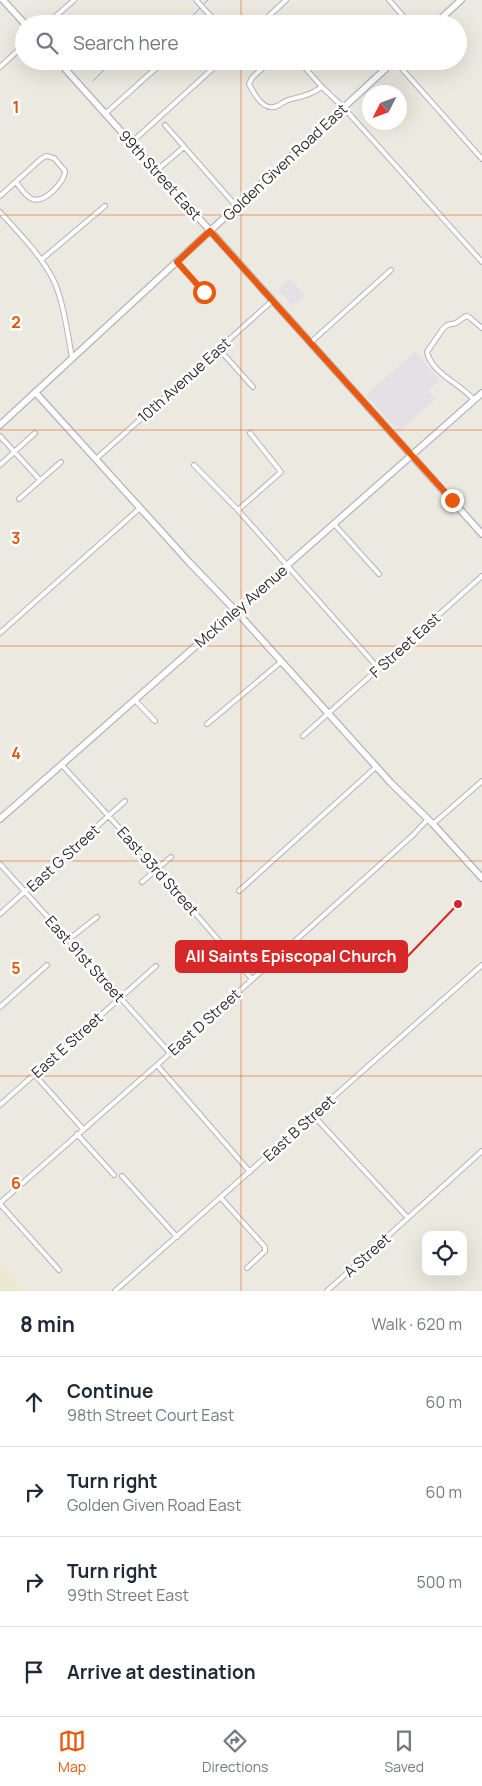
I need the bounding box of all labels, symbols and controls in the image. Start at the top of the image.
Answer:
search box [15,15,467,70]
icon: search [33,29,61,57]
text: Search here [73,30,179,56]
north arrow [362,85,407,130]
text: 1 [12,96,20,118]
street label: Golden Given Road East [218,99,352,225]
street label: 99th Street East [114,125,206,225]
route start [193,281,216,304]
text: 2 [11,311,21,333]
street label: 10th Avenue East [133,333,235,427]
route end [441,489,464,512]
text: 3 [11,527,21,549]
street label: McKinley Avenue [190,560,292,652]
street label: F Street East [365,608,445,682]
text: 4 [11,742,21,764]
street label: East G Street [22,820,104,896]
street label: East 93rd Street [113,822,203,920]
street label: East 91st Street [40,911,130,1007]
callout: All Saints Episcopal Church [176,941,407,972]
text: All Saints Episcopal Church [185,945,397,967]
text: 5 [11,957,21,979]
street label: East D Street [163,984,245,1060]
street label: East E Street [27,1007,107,1083]
street label: East B Street [259,1090,339,1166]
text: 6 [11,1172,21,1194]
street label: A Street [339,1228,395,1282]
map controls [422,1231,467,1276]
button: locate [422,1231,467,1276]
text: 8 min [20,1310,75,1338]
text: Walk · 620 m [372,1313,462,1335]
text: Continue [67,1378,153,1404]
icon: ahead [20,1388,48,1416]
text: 60 m [426,1391,462,1413]
text: 98th Street Court East [67,1404,234,1426]
text: Turn right [67,1468,157,1494]
icon: right [20,1478,48,1506]
text: 60 m [426,1481,462,1503]
text: Golden Given Road East [67,1494,241,1516]
text: Turn right [67,1558,157,1584]
icon: right [20,1568,48,1596]
text: 500 m [416,1571,462,1593]
text: 99th Street East [67,1584,189,1606]
icon: arrive [20,1658,48,1686]
text: Arrive at destination [67,1659,256,1685]
tab: Map [58,1727,86,1776]
tab: Directions [202,1727,268,1776]
tab: Saved [385,1727,424,1776]

